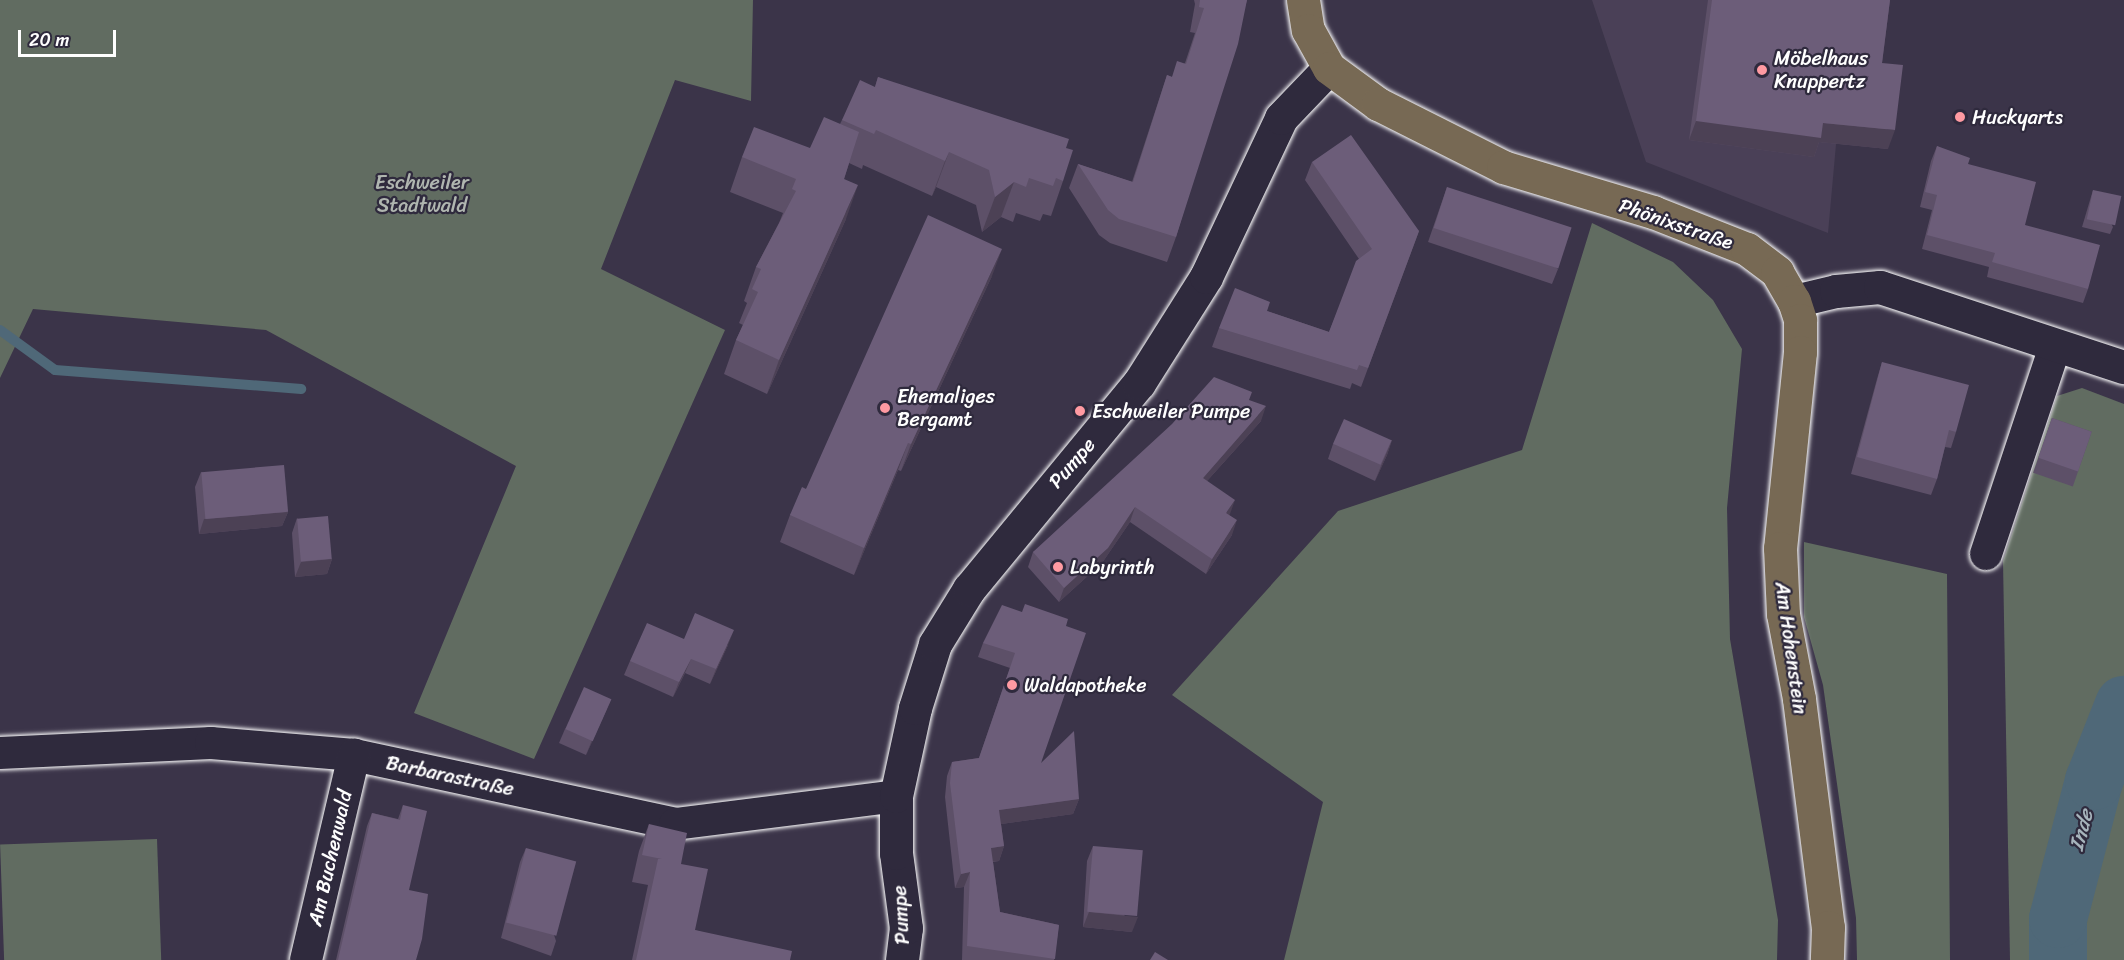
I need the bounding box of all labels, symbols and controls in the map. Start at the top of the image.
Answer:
scale bar [21,18,118,56]
text: 20 m [29,24,69,56]
place label: Möbelhaus Knuppertz [1774,46,1868,93]
marker: Möbelhaus Knuppertz [1755,63,1769,77]
place label: Huckyarts [1972,105,2063,129]
marker: Huckyarts [1953,110,1967,124]
park label: Eschweiler Stadtwald [375,171,469,218]
street label: Phönixstraße [1616,193,1736,255]
place label: Ehemaliges Bergamt [897,384,995,431]
place label: Eschweiler Pumpe [1092,399,1250,423]
marker: Ehemaliges Bergamt [878,401,892,415]
marker: Eschweiler Pumpe [1073,404,1087,418]
street label: Pumpe [1044,433,1100,493]
place label: Labyrinth [1070,555,1154,579]
marker: Labyrinth [1051,560,1065,574]
street label: Am Hohenstein [1770,581,1812,715]
place label: Waldapotheke [1024,673,1147,697]
marker: Waldapotheke [1005,678,1019,692]
street label: Barbarastraße [384,751,516,801]
street label: Am Buchenwald [303,788,357,928]
water label: Inde [2063,807,2099,853]
street label: Pumpe [887,885,915,945]

